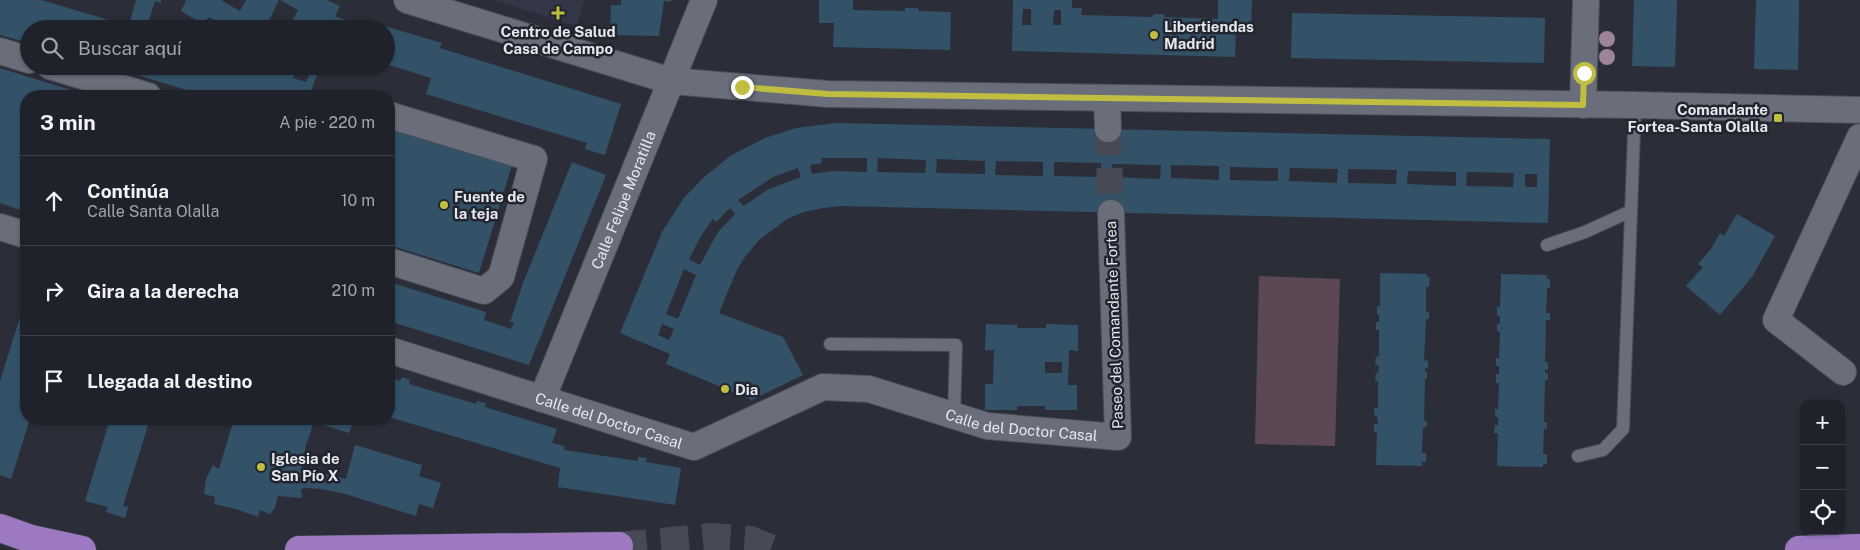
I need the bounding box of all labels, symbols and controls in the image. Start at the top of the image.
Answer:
marker: Centro de Salud Casa de Campo [551,6,565,20]
place label: Libertiendas Madrid [1164,18,1254,52]
search box [20,20,395,75]
place label: Centro de Salud Casa de Campo [500,23,616,57]
marker: Libertiendas Madrid [1148,29,1160,41]
icon: search [38,34,66,62]
text: Buscar aquí [78,37,182,59]
route start [1573,62,1596,85]
route end [731,76,754,99]
place label: Comandante Fortea-Santa Olalla [1628,101,1768,135]
text: 3 min [40,110,96,135]
marker: Comandante Fortea-Santa Olalla [1772,112,1784,124]
text: A pie · 220 m [279,113,375,132]
street label: Calle Felipe Moratilla [587,128,659,271]
text: Continúa [87,180,169,202]
icon: ahead [40,187,68,215]
place label: Fuente de la teja [454,188,525,222]
text: 10 m [341,191,375,210]
marker: Fuente de la teja [438,199,450,211]
text: Calle Santa Olalla [87,202,219,221]
street label: Paseo del Comandante Fortea [1102,221,1126,429]
icon: right [40,277,68,305]
text: Gira a la derecha [87,280,239,302]
text: 210 m [331,281,375,300]
icon: arrive [40,367,68,395]
text: Llegada al destino [87,370,252,392]
place label: Dia [735,381,758,398]
marker: Dia [719,383,731,395]
street label: Calle del Doctor Casal [533,389,685,451]
map controls [1800,400,1845,535]
button: + [1800,400,1845,445]
street label: Calle del Doctor Casal [943,405,1098,444]
button: − [1800,445,1845,490]
place label: Iglesia de San Pío X [271,450,340,484]
marker: Iglesia de San Pío X [255,461,267,473]
button: locate [1800,490,1845,535]

